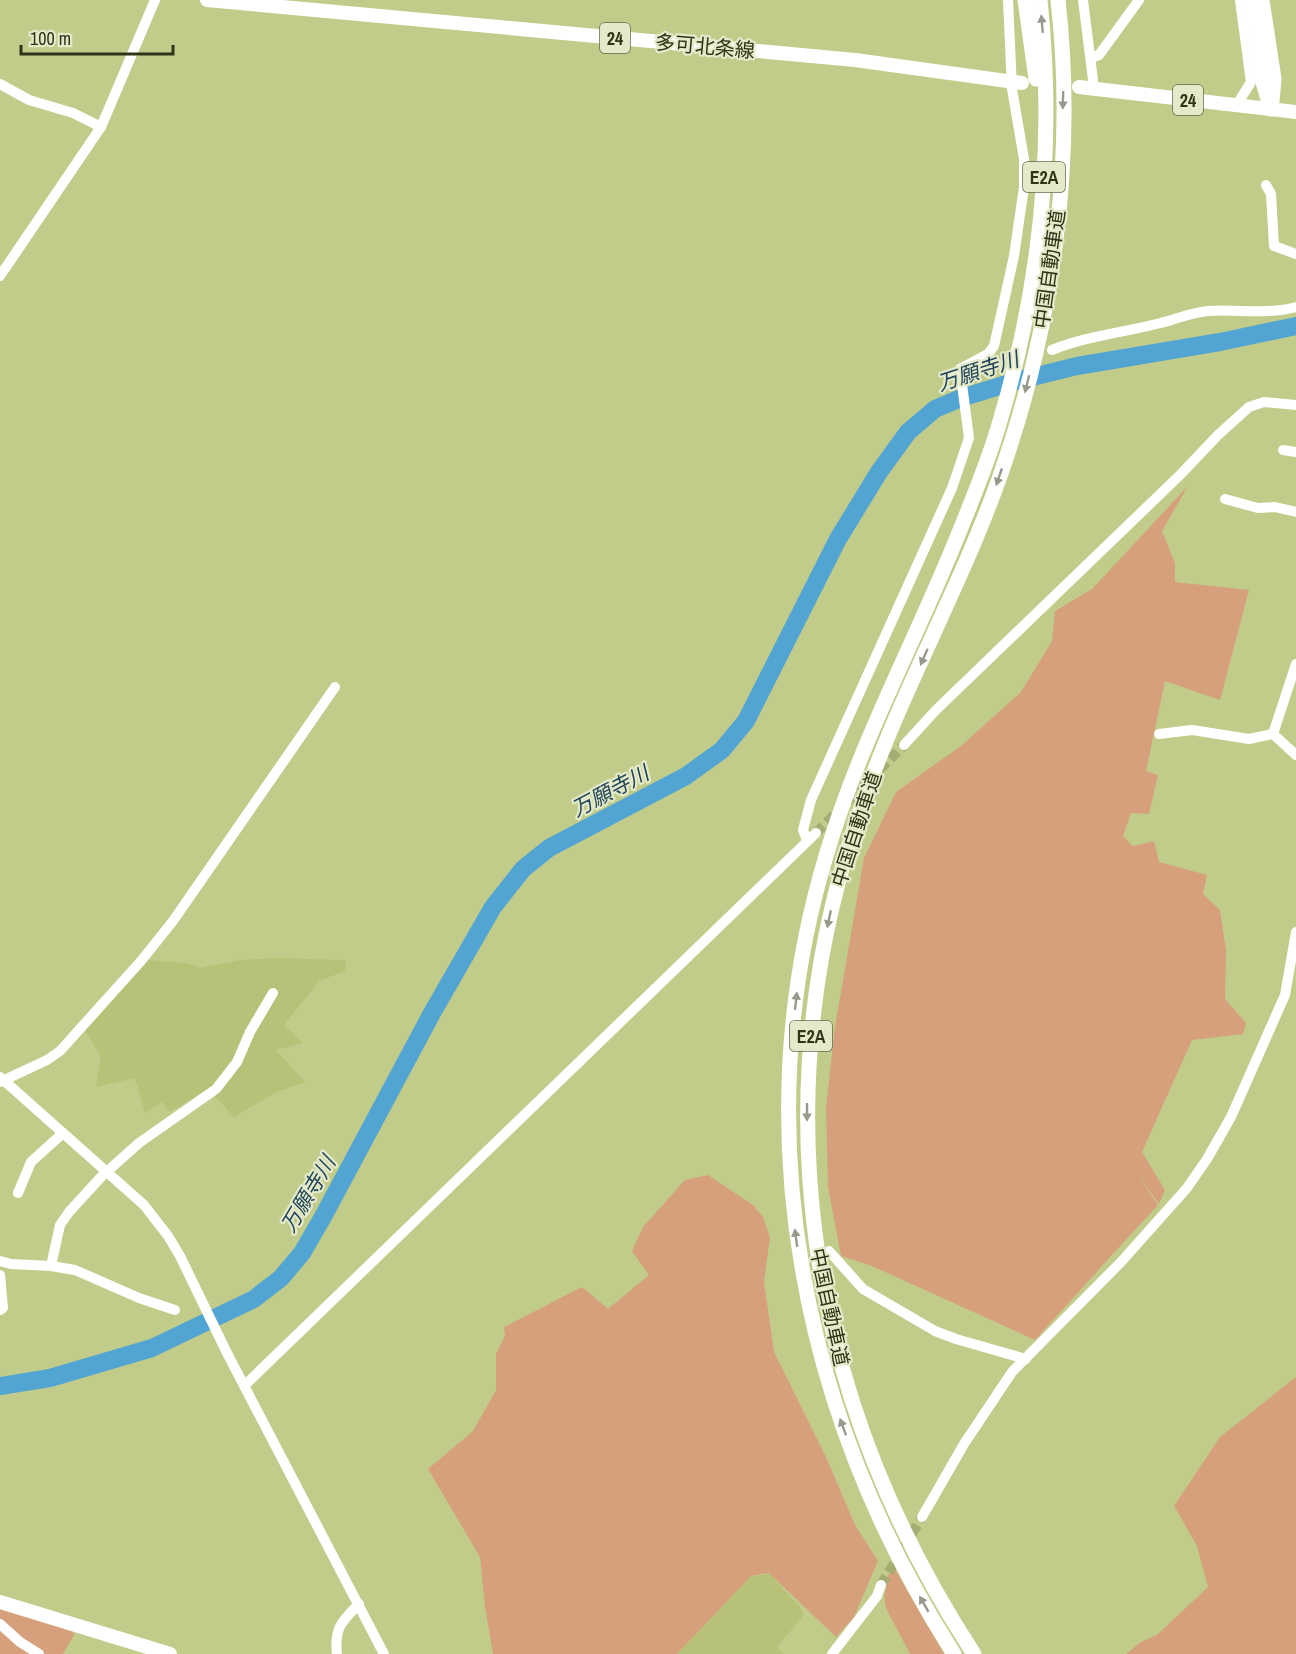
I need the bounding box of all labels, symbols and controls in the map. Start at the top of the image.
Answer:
one-way arrow [1038,14,1047,33]
scale bar [21,18,172,56]
road number: 24 [600,23,630,53]
text: 100 m [30,26,71,51]
street label: 多可北条線 [654,28,756,64]
road number: 24 [1173,85,1203,115]
one-way arrow [1058,91,1068,110]
road number: E2A [1023,162,1065,192]
street label: 中国自動車道 [1027,208,1071,330]
water label: 万願寺川 [934,344,1024,398]
one-way arrow [1022,375,1032,393]
one-way arrow [994,468,1004,486]
one-way arrow [919,648,929,666]
water label: 万願寺川 [566,758,656,824]
street label: 中国自動車道 [825,768,887,890]
one-way arrow [824,909,833,928]
one-way arrow [791,992,801,1011]
road number: E2A [790,1021,832,1051]
one-way arrow [803,1103,812,1122]
water label: 万願寺川 [274,1149,343,1237]
one-way arrow [792,1228,801,1247]
street label: 中国自動車道 [804,1246,856,1368]
one-way arrow [837,1418,847,1436]
one-way arrow [919,1595,929,1612]

